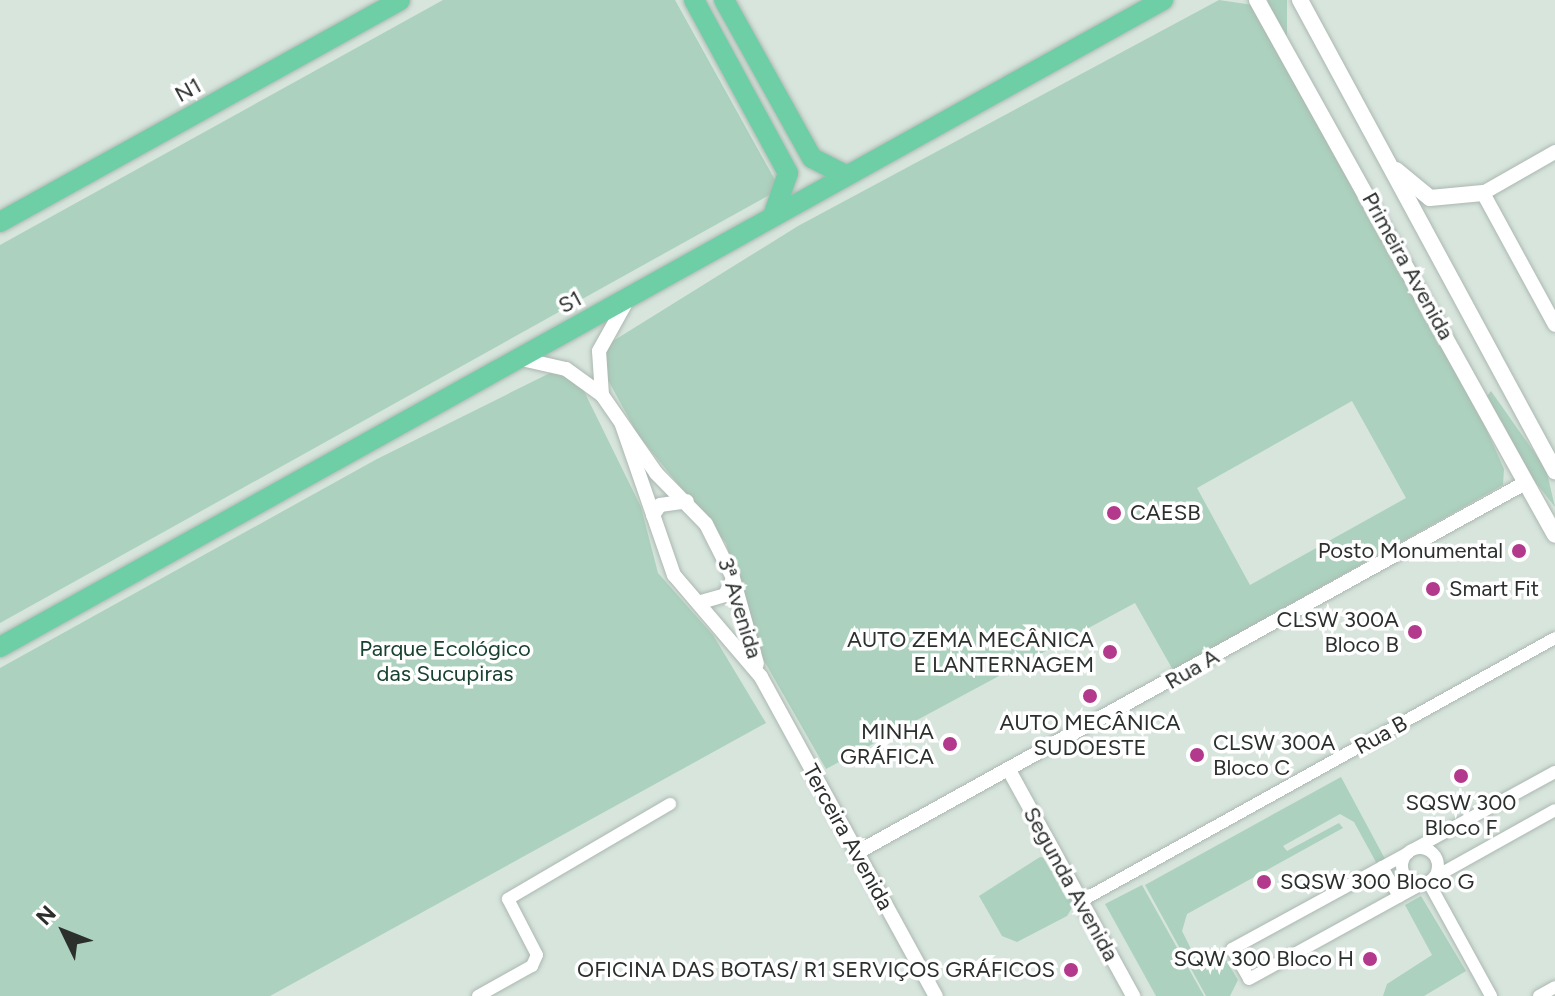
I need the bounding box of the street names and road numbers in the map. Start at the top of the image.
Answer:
street label: N1 [170,72,206,108]
street label: Primeira Avenida [1357,188,1459,344]
street label: S1 [554,285,586,319]
street label: 3ª Avenida [712,554,768,662]
street label: Rua A [1160,643,1224,695]
street label: Rua B [1350,710,1412,760]
street label: Terceira Avenida [797,759,899,915]
street label: Segunda Avenida [1018,802,1124,966]

